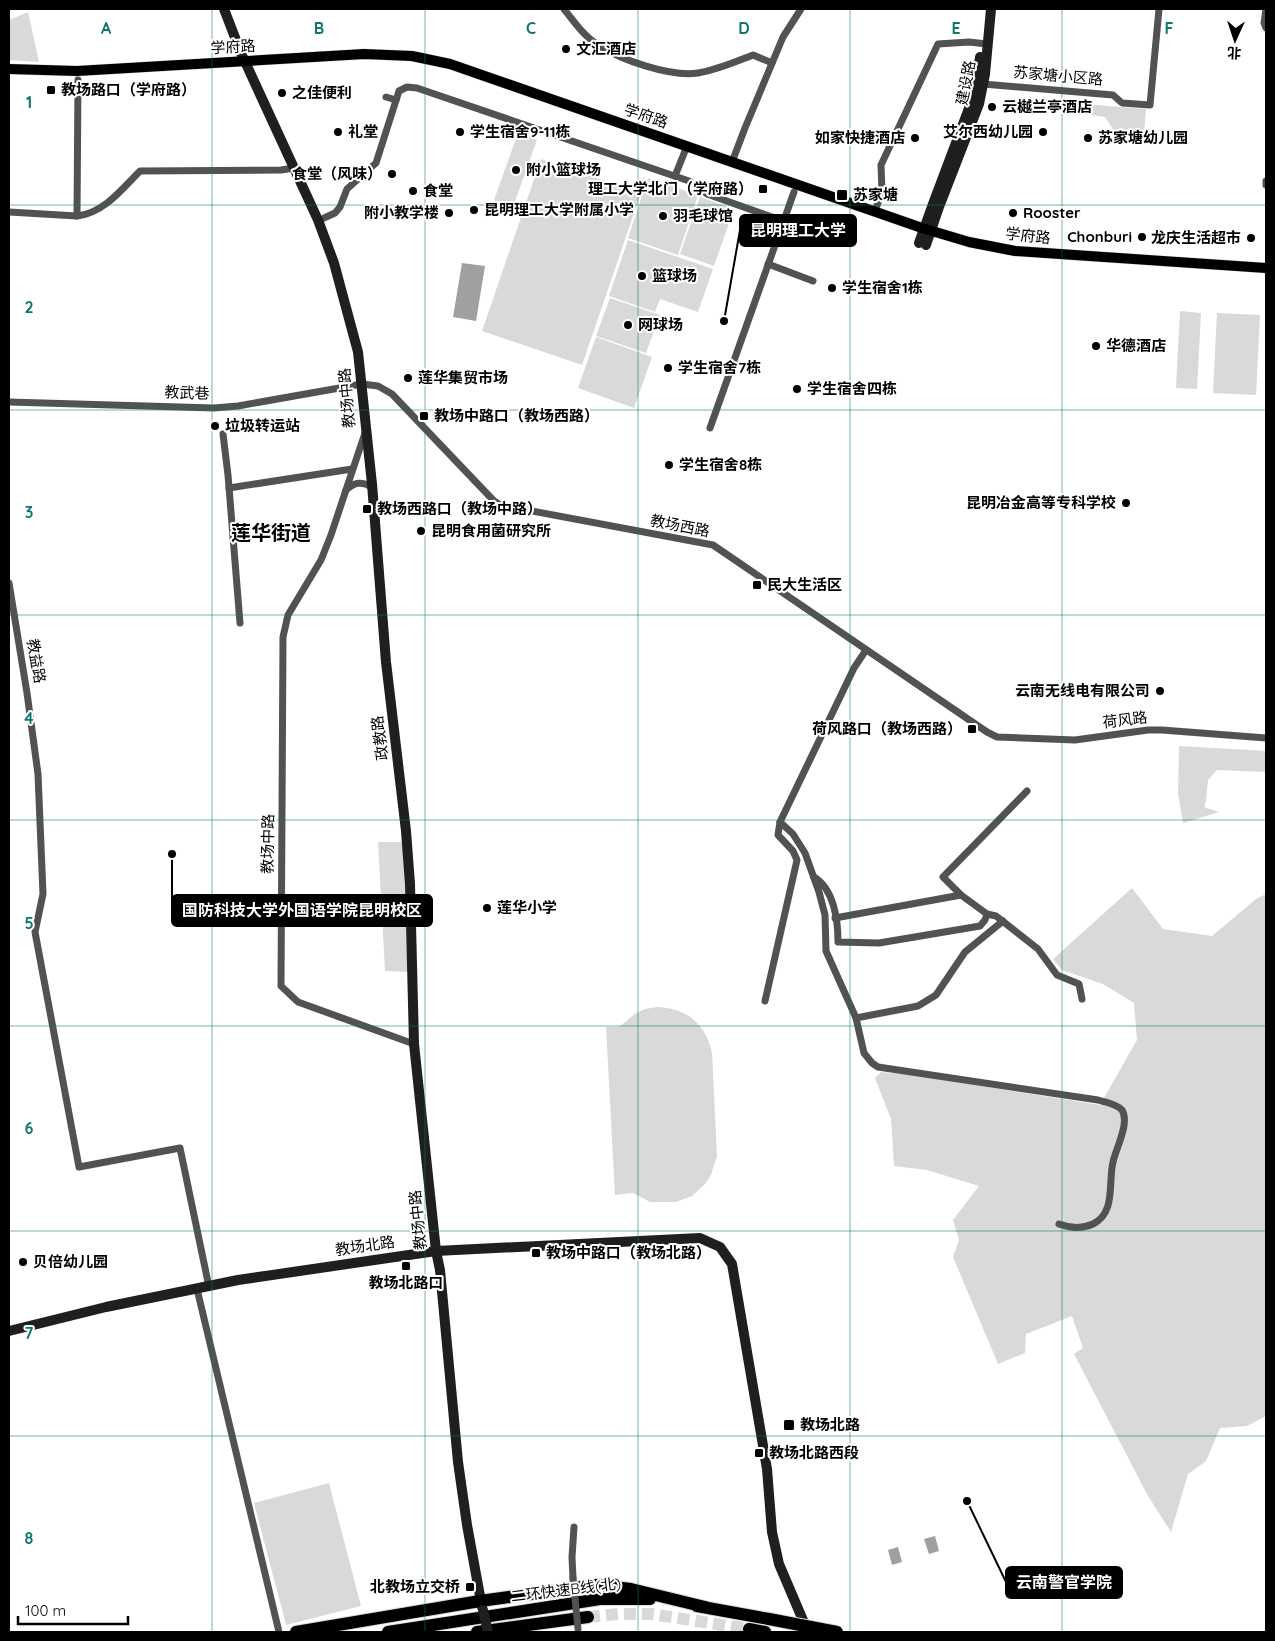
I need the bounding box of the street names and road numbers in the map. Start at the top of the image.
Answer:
street label: 学府路 [210,36,256,57]
street label: 建设路 [952,59,979,107]
street label: 苏家塘小区路 [1012,62,1104,89]
street label: 学府路 [622,99,671,132]
street label: 学府路 [1005,224,1051,247]
street label: 教场中路 [334,367,359,429]
street label: 教武巷 [164,382,210,403]
street label: 教场西路 [649,510,711,541]
street label: 教益路 [23,637,50,685]
street label: 荷风路 [1101,707,1148,732]
street label: 政教路 [367,715,392,762]
street label: 教场中路 [257,814,278,874]
street label: 教场中路 [405,1189,430,1251]
street label: 教场北路 [334,1232,396,1259]
street label: 二环快速B线(北) [510,1573,622,1606]

